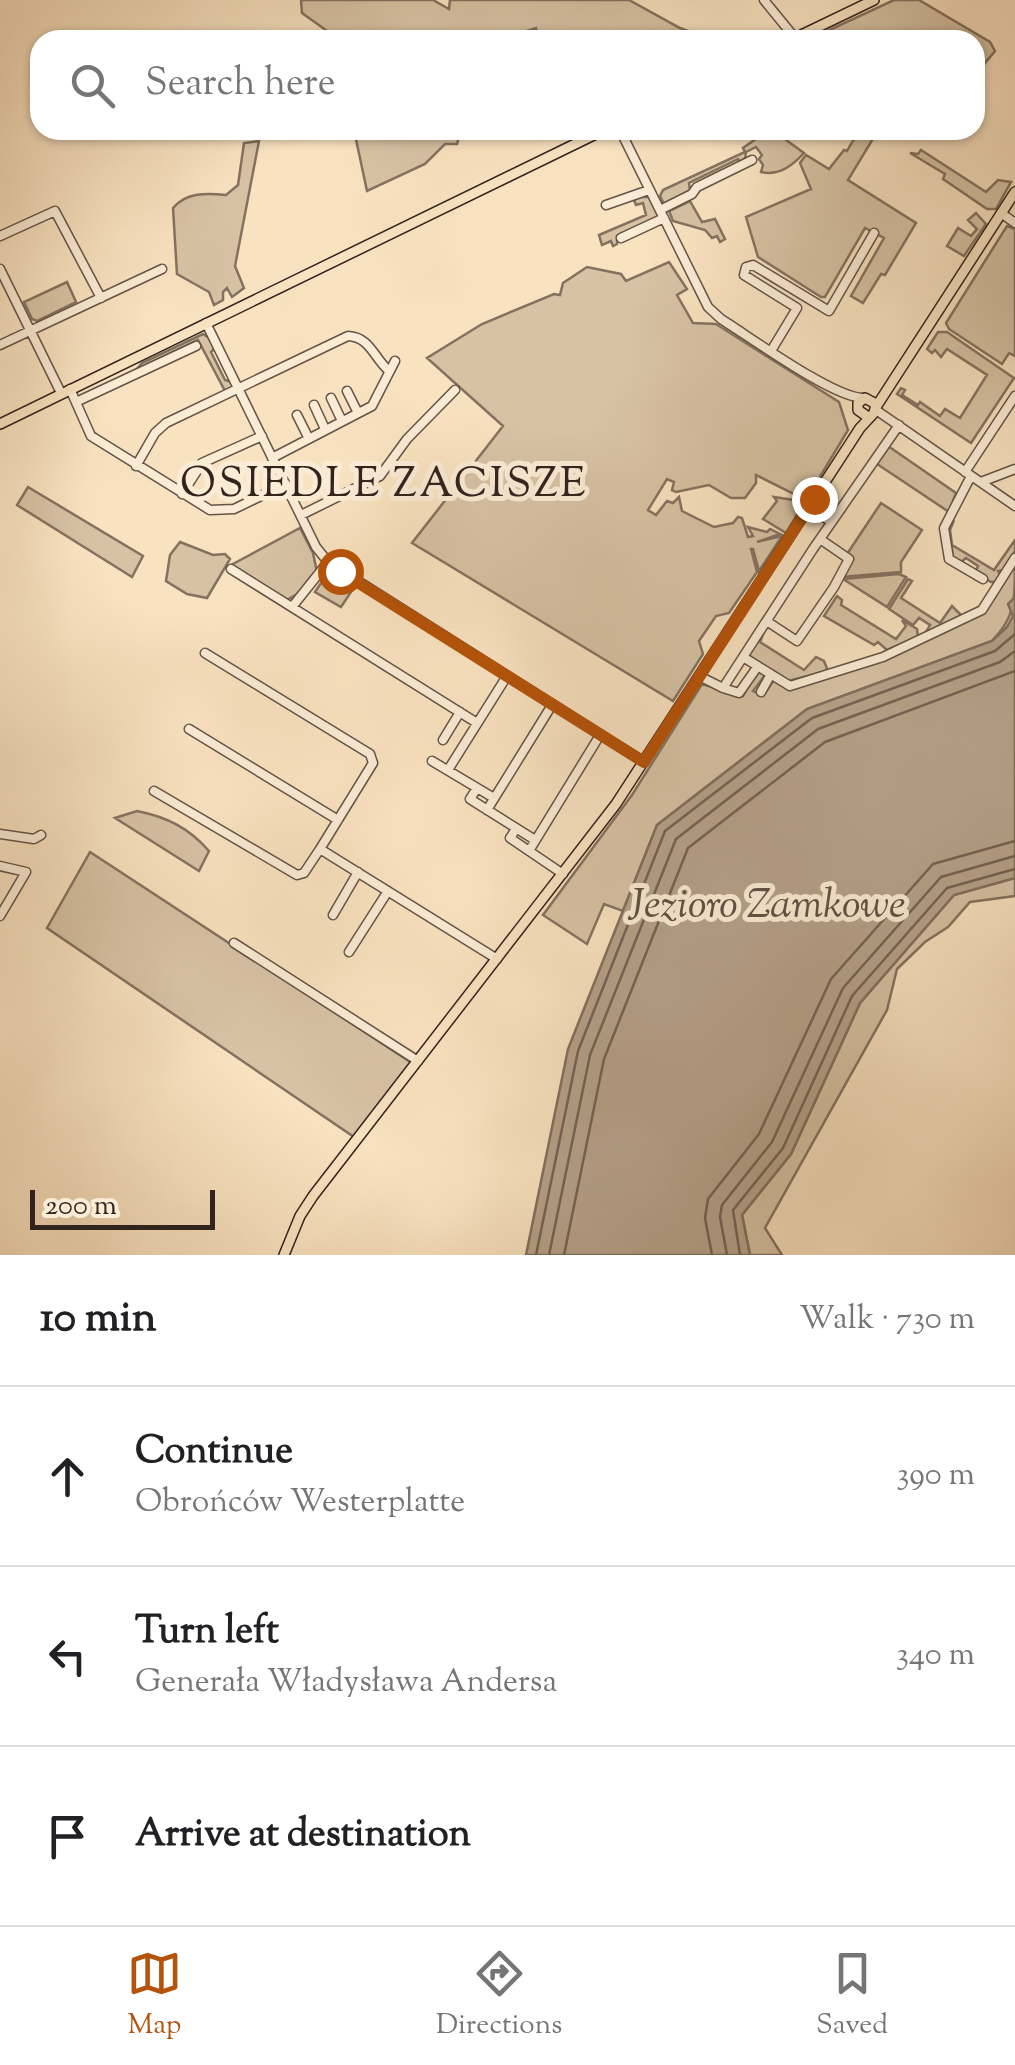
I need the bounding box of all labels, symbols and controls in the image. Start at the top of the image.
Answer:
search box [30,30,985,140]
icon: search [65,58,120,113]
text: Search here [145,58,336,112]
district label: OSIEDLE ZACISZE [180,456,588,516]
route end [792,477,838,523]
route start [318,549,364,595]
water label: Jezioro Zamkowe [627,877,906,937]
scale bar [30,1185,215,1230]
text: 200 m [45,1187,117,1227]
text: 10 min [40,1290,157,1350]
text: Walk · 730 m [799,1297,975,1343]
text: Continue [135,1426,293,1480]
icon: ahead [40,1449,95,1504]
text: 390 m [897,1453,975,1499]
text: Obrońców Westerplatte [135,1480,465,1526]
text: Turn left [135,1606,279,1660]
icon: left [40,1629,95,1684]
text: 340 m [896,1633,975,1679]
text: Generała Władysława Andersa [135,1660,557,1706]
icon: arrive [40,1809,95,1864]
text: Arrive at destination [135,1809,471,1863]
tab: Map [127,1946,182,2046]
tab: Directions [436,1946,562,2046]
tab: Saved [816,1946,888,2046]

